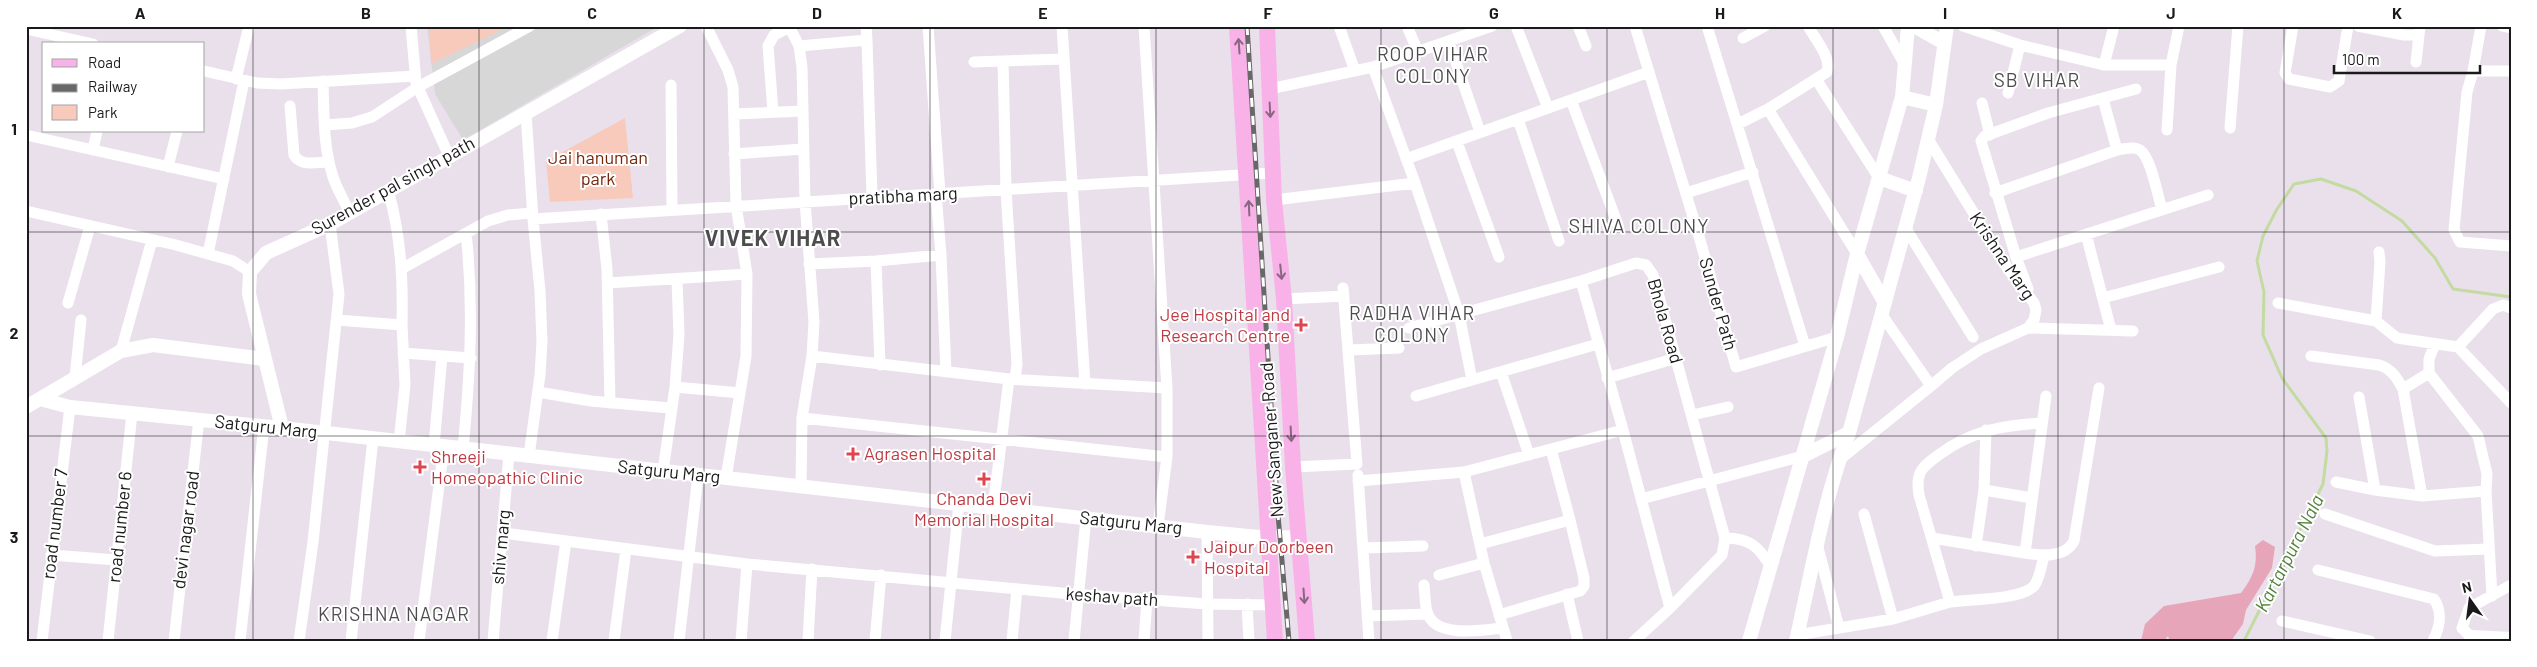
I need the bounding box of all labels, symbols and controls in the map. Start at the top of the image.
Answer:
text: A [135,3,146,22]
text: B [361,3,371,22]
text: C [587,3,597,22]
text: D [812,3,822,22]
text: E [1038,3,1048,22]
text: F [1264,3,1273,22]
text: G [1489,3,1499,22]
text: H [1715,3,1725,22]
text: I [1943,3,1947,22]
text: J [2166,3,2176,22]
text: K [2392,3,2402,22]
one-way arrow [1234,38,1243,54]
legend [42,42,205,132]
district label: ROOP VIHAR COLONY [1377,42,1489,87]
scale bar [2334,42,2481,74]
text: 100 m [2342,50,2380,68]
text: Road [88,53,121,71]
district label: SB VIHAR [1994,68,2080,91]
text: Railway [88,77,137,95]
one-way arrow [1266,102,1275,118]
text: Park [88,103,118,121]
text: 1 [11,119,17,138]
street label: Surender pal singh path [307,131,478,239]
park label: Jai hanuman park [548,146,648,189]
street label: pratibha marg [848,181,958,209]
one-way arrow [1244,200,1253,216]
street label: Krishna Marg [1965,207,2040,303]
district label: SHIVA COLONY [1568,213,1710,237]
district label: VIVEK VIHAR [705,224,841,250]
street label: Sunder Path [1695,255,1743,353]
one-way arrow [1276,264,1286,280]
street label: Bhola Road [1643,276,1689,366]
district label: RADHA VIHAR COLONY [1349,301,1475,346]
place label: Jee Hospital and Research Centre [1160,303,1290,346]
marker: Jee Hospital and Research Centre [1294,318,1308,332]
text: 2 [10,323,19,342]
street label: New Sanganer Road [1255,362,1287,518]
street label: Satguru Marg [214,410,319,442]
one-way arrow [1286,426,1295,442]
place label: Agrasen Hospital [864,442,996,464]
place label: Shreeji Homeopathic Clinic [431,445,583,488]
marker: Agrasen Hospital [846,447,860,461]
street label: Satguru Marg [617,455,722,487]
marker: Shreeji Homeopathic Clinic [413,460,427,474]
street label: road number 7 [36,467,72,580]
street label: devi nagar road [167,469,203,590]
street label: road number 6 [102,470,136,584]
marker: Chanda Devi Memorial Hospital [977,472,991,486]
place label: Chanda Devi Memorial Hospital [914,487,1054,530]
water label: Kartarpura Nala [2249,490,2328,615]
street label: Satguru Marg [1079,506,1184,538]
street label: shiv marg [486,509,514,585]
text: 3 [10,527,18,546]
place label: Jaipur Doorbeen Hospital [1204,535,1334,578]
marker: Jaipur Doorbeen Hospital [1186,550,1200,564]
north arrow [2444,574,2494,624]
text: N [2460,578,2473,596]
street label: keshav path [1065,582,1159,610]
one-way arrow [1299,588,1308,604]
district label: KRISHNA NAGAR [318,602,470,625]

